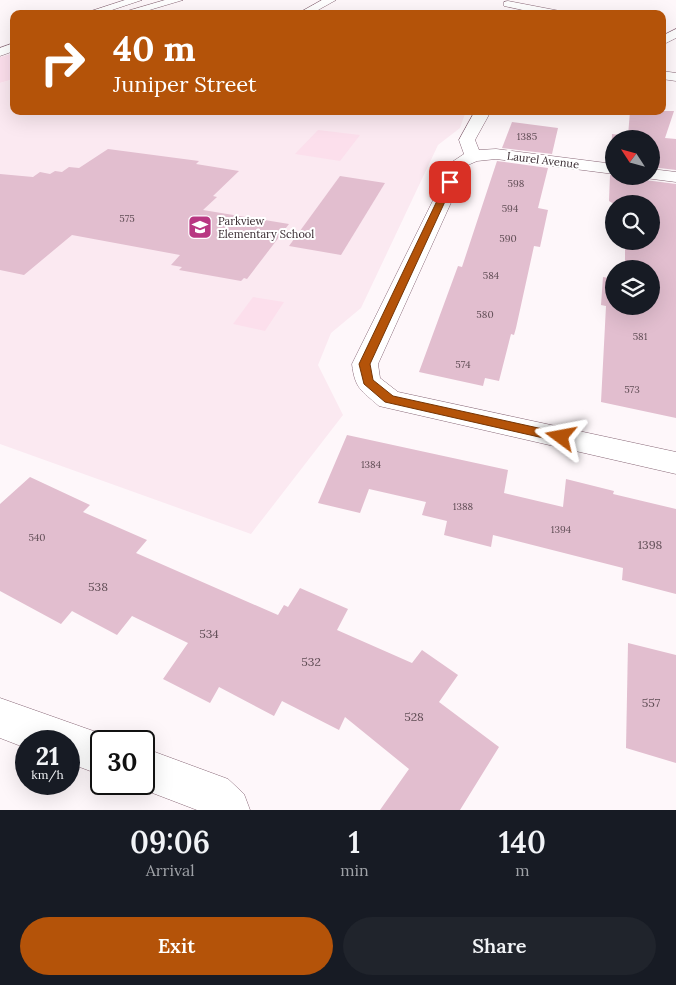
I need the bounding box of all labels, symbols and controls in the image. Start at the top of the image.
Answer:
text: 40 m [113,26,196,71]
icon: right [30,30,95,95]
text: Juniper Street [113,70,257,98]
house number: 1385 [517,130,537,143]
north arrow [605,130,660,185]
map controls [605,130,660,315]
street label: Laurel Avenue [506,149,580,171]
pin [429,161,471,203]
icon: arrive [436,168,464,196]
house number: 598 [508,177,525,190]
button: search [605,195,660,250]
house number: 594 [502,202,519,215]
house number: 575 [119,212,135,225]
school or university icon: Parkview Elementary School [187,214,213,240]
place label: Parkview Elementary School [218,214,314,241]
house number: 590 [499,232,517,245]
button: layers [605,260,660,315]
house number: 584 [483,269,500,282]
house number: 580 [476,308,494,321]
house number: 581 [633,330,648,343]
house number: 574 [455,358,471,371]
house number: 573 [624,383,640,396]
position arrow [534,410,586,462]
house number: 1384 [361,458,382,471]
house number: 1388 [453,500,474,513]
house number: 1394 [551,523,572,536]
house number: 540 [28,531,46,544]
house number: 1398 [638,537,663,552]
house number: 538 [88,579,108,594]
house number: 534 [199,626,219,641]
house number: 532 [301,654,321,669]
house number: 557 [642,695,661,710]
house number: 528 [404,709,424,724]
speed limit sign: 30 [90,730,155,795]
text: 21 [36,740,59,772]
text: km/h [31,767,64,782]
text: 09:06 [130,823,210,861]
text: 1 [349,823,360,861]
text: 140 [499,823,546,861]
text: Arrival [146,860,195,880]
text: min [340,860,369,880]
text: m [515,860,529,880]
button: Exit [20,917,333,975]
button: Share [343,917,656,975]

